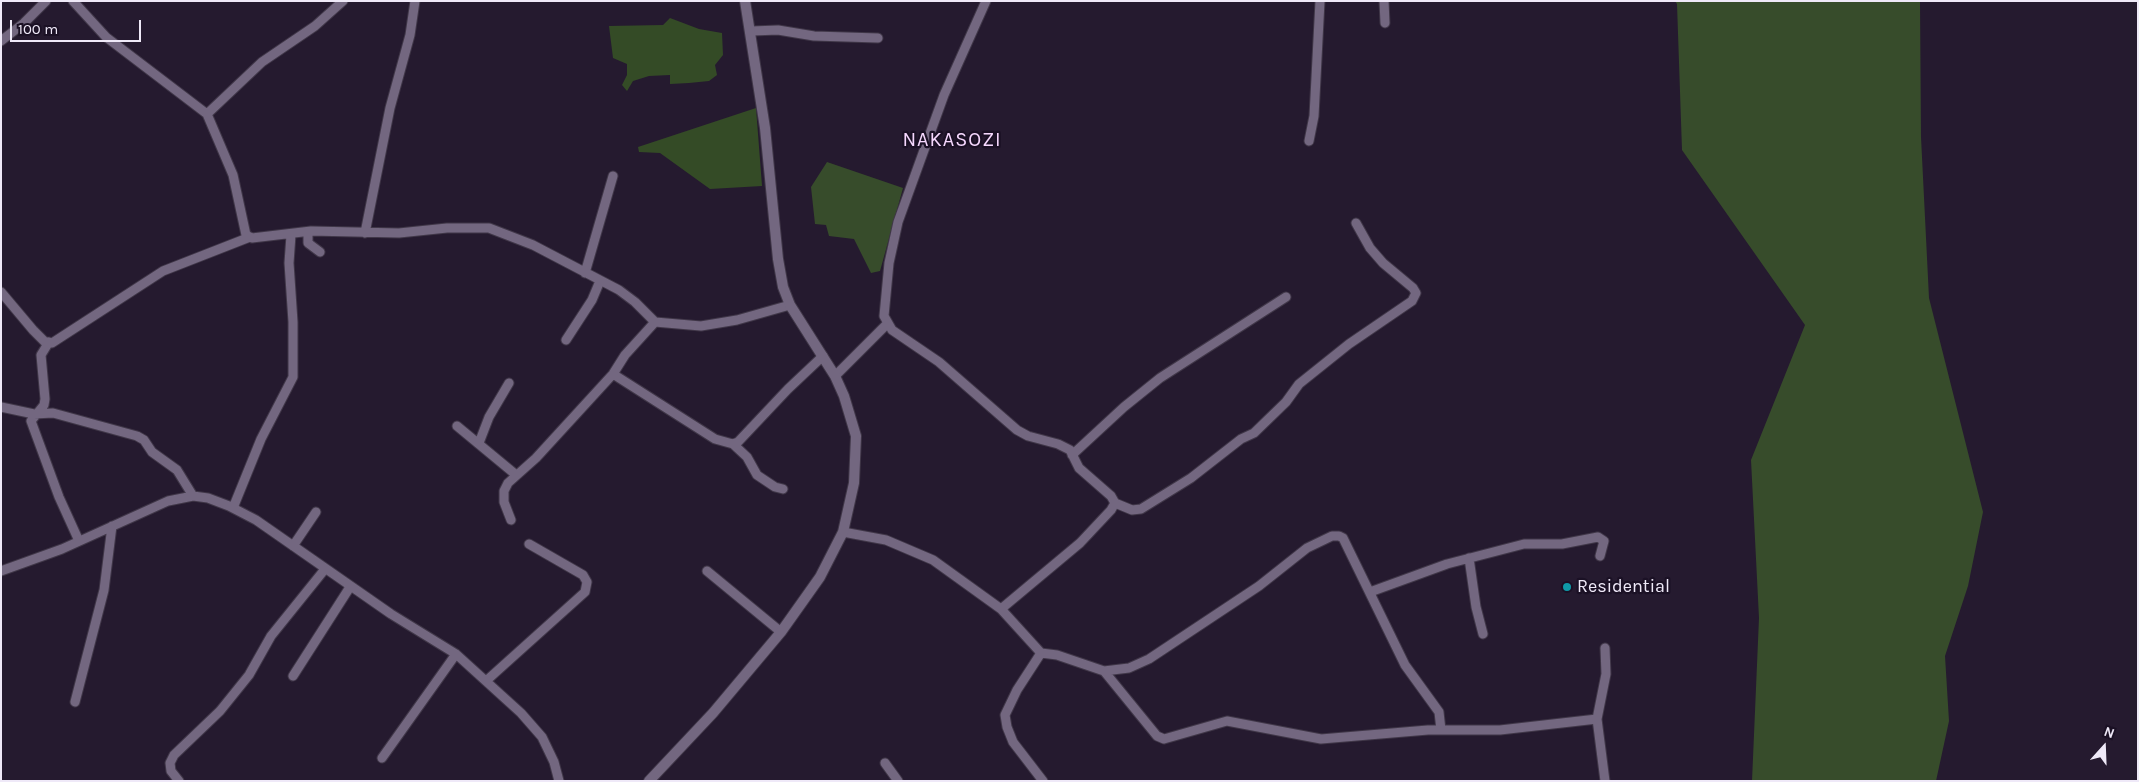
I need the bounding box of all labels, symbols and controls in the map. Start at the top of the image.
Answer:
scale bar [12,10,144,42]
text: 100 m [18,20,58,38]
district label: NAKASOZI [901,128,1003,152]
place label: Residential [1577,576,1670,598]
marker: Residential [1561,581,1573,593]
north arrow [2079,722,2129,772]
text: N [2102,723,2117,742]

